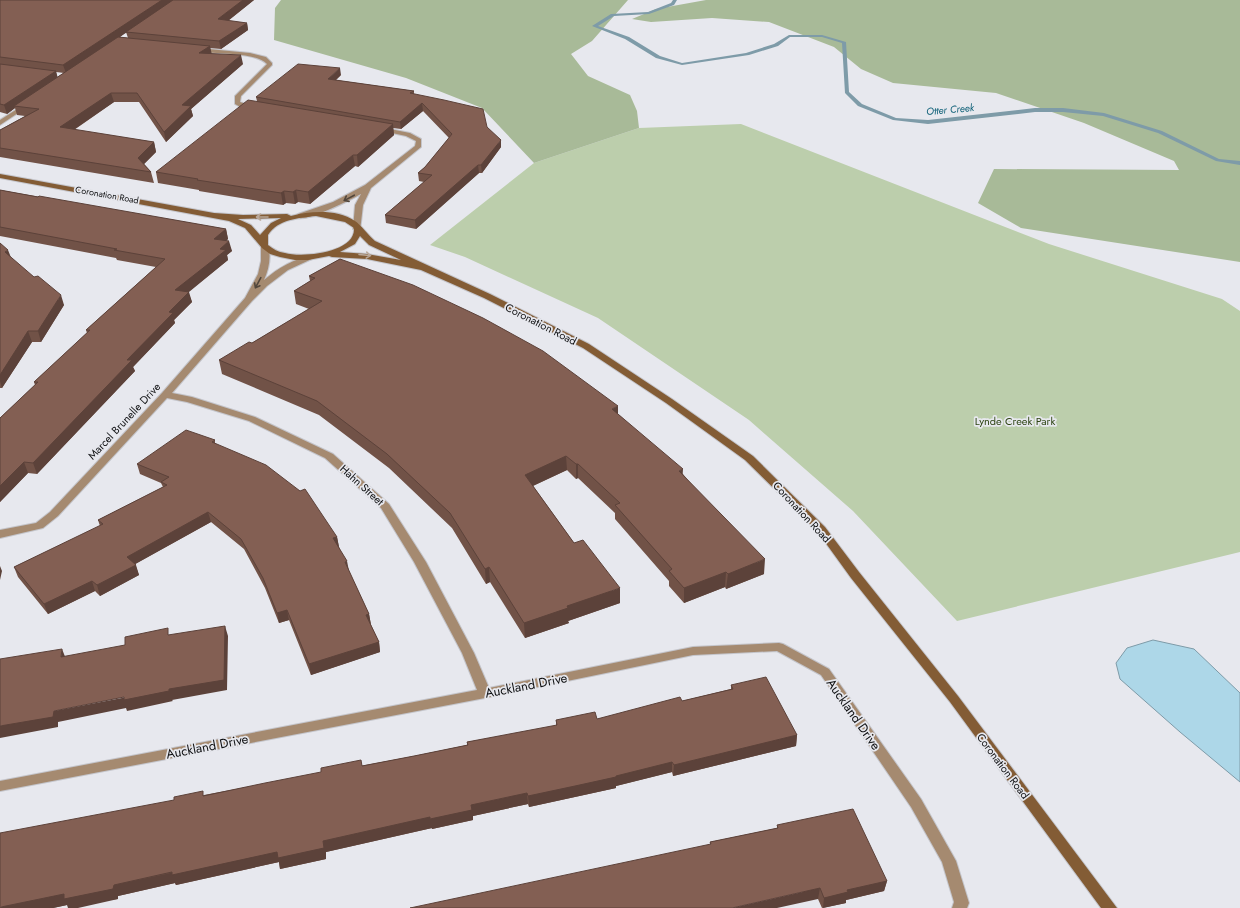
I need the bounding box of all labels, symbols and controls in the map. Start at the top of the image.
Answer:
water label: Otter Creek [926,100,975,119]
street label: Coronation Road [74,183,140,206]
one-way arrow [343,195,355,203]
one-way arrow [256,213,269,221]
one-way arrow [358,252,371,259]
one-way arrow [254,276,262,288]
street label: Coronation Road [502,299,580,349]
street label: Marcel Brunelle Drive [84,379,164,463]
park label: Lynde Creek Park [975,413,1055,429]
street label: Hahn Street [336,461,388,509]
street label: Coronation Road [769,478,835,546]
street label: Auckland Drive [483,668,569,703]
street label: Auckland Drive [822,675,885,754]
street label: Auckland Drive [164,729,250,764]
street label: Coronation Road [973,730,1033,802]

